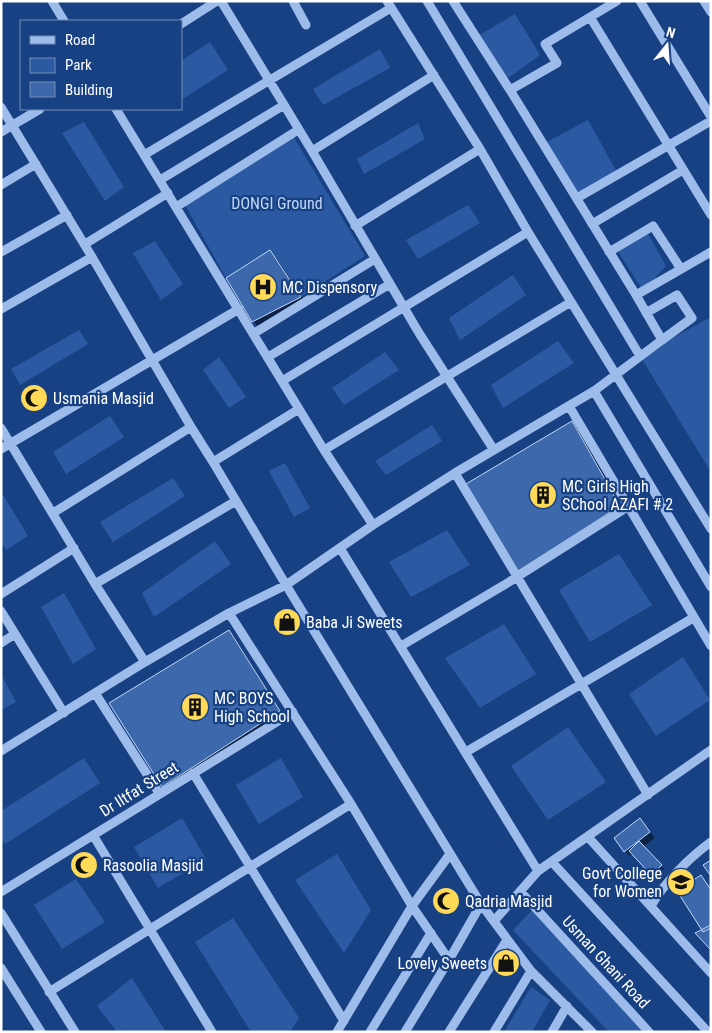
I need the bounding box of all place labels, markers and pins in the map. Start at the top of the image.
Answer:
hospital icon: MC Dispensory [248,272,278,302]
place label: MC Dispensory [282,278,377,297]
mosque icon: Usmania Masjid [19,383,49,413]
place label: Usmania Masjid [53,389,154,408]
place label: MC Girls High SChool AZAFI # 2 [562,477,673,514]
building icon: MC Girls High SChool AZAFI # 2 [528,480,558,510]
shop icon: Baba Ji Sweets [272,607,302,637]
place label: Baba Ji Sweets [306,613,402,632]
place label: MC BOYS High School [214,689,290,726]
building icon: MC BOYS High School [180,692,210,722]
mosque icon: Rasoolia Masjid [69,850,99,880]
place label: Rasoolia Masjid [103,856,203,875]
place label: Govt College for Women [582,864,662,901]
school or university icon: Govt College for Women [666,867,696,897]
mosque icon: Qadria Masjid [431,886,461,916]
place label: Qadria Masjid [465,892,552,911]
shop icon: Lovely Sweets [491,948,521,978]
place label: Lovely Sweets [398,954,487,973]

